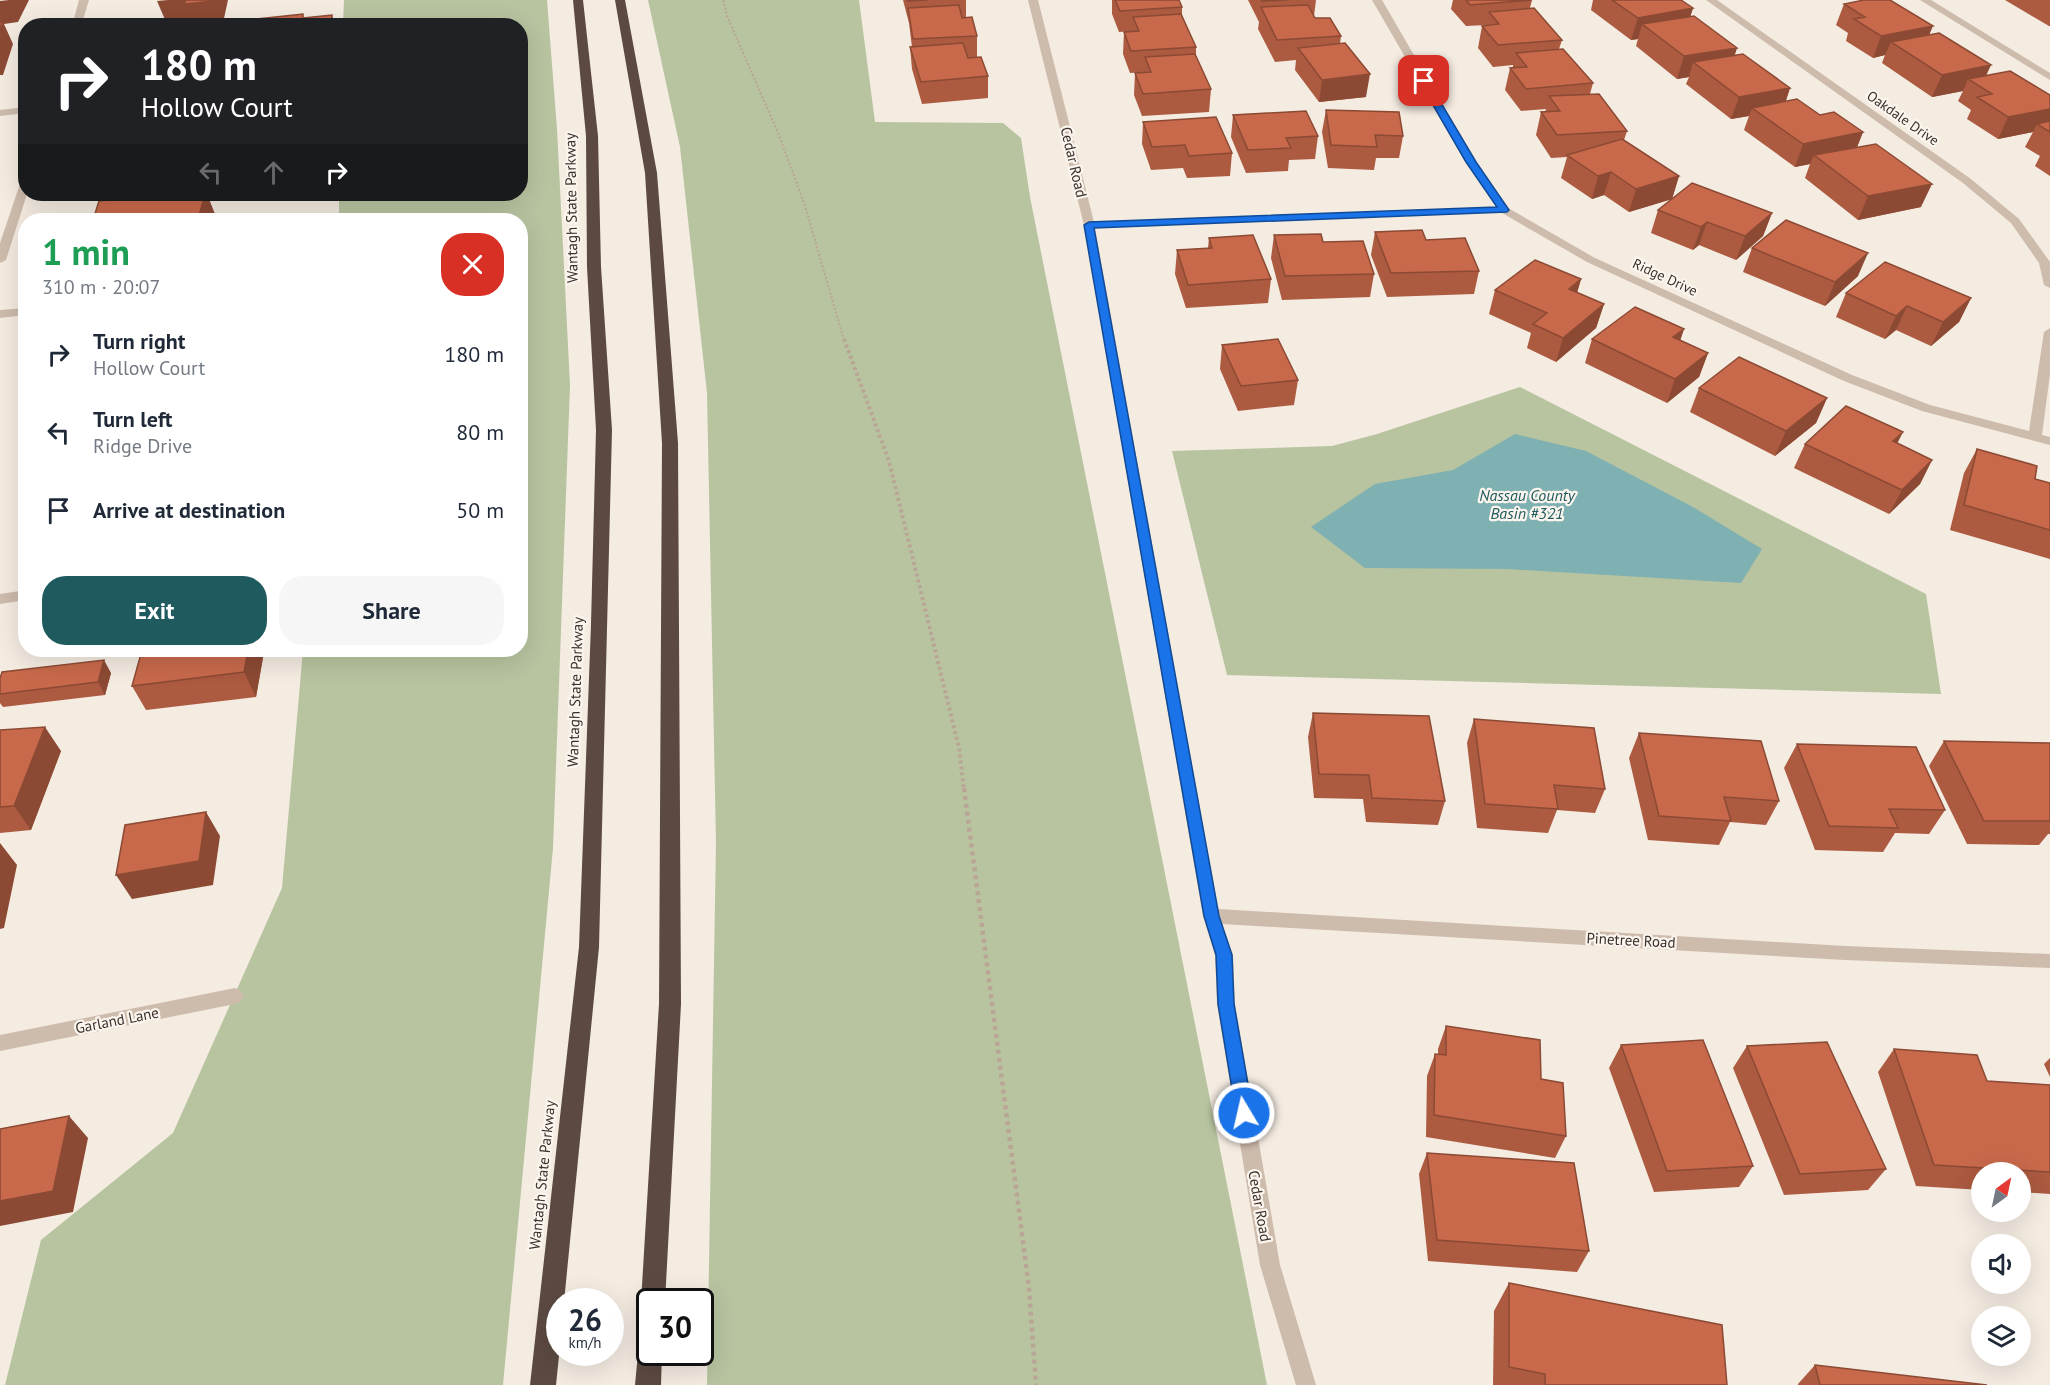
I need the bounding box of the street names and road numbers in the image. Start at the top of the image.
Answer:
street label: Oakdale Drive [1863,87,1943,149]
street label: Cedar Road [1057,125,1091,199]
street label: Wantagh State Parkway [560,133,582,283]
street label: Ridge Drive [1630,254,1700,300]
street label: Wantagh State Parkway [563,617,587,767]
street label: Pinetree Road [1586,928,1676,952]
street label: Garland Lane [74,1003,160,1037]
street label: Wantagh State Parkway [525,1099,559,1251]
street label: Cedar Road [1244,1169,1276,1243]

